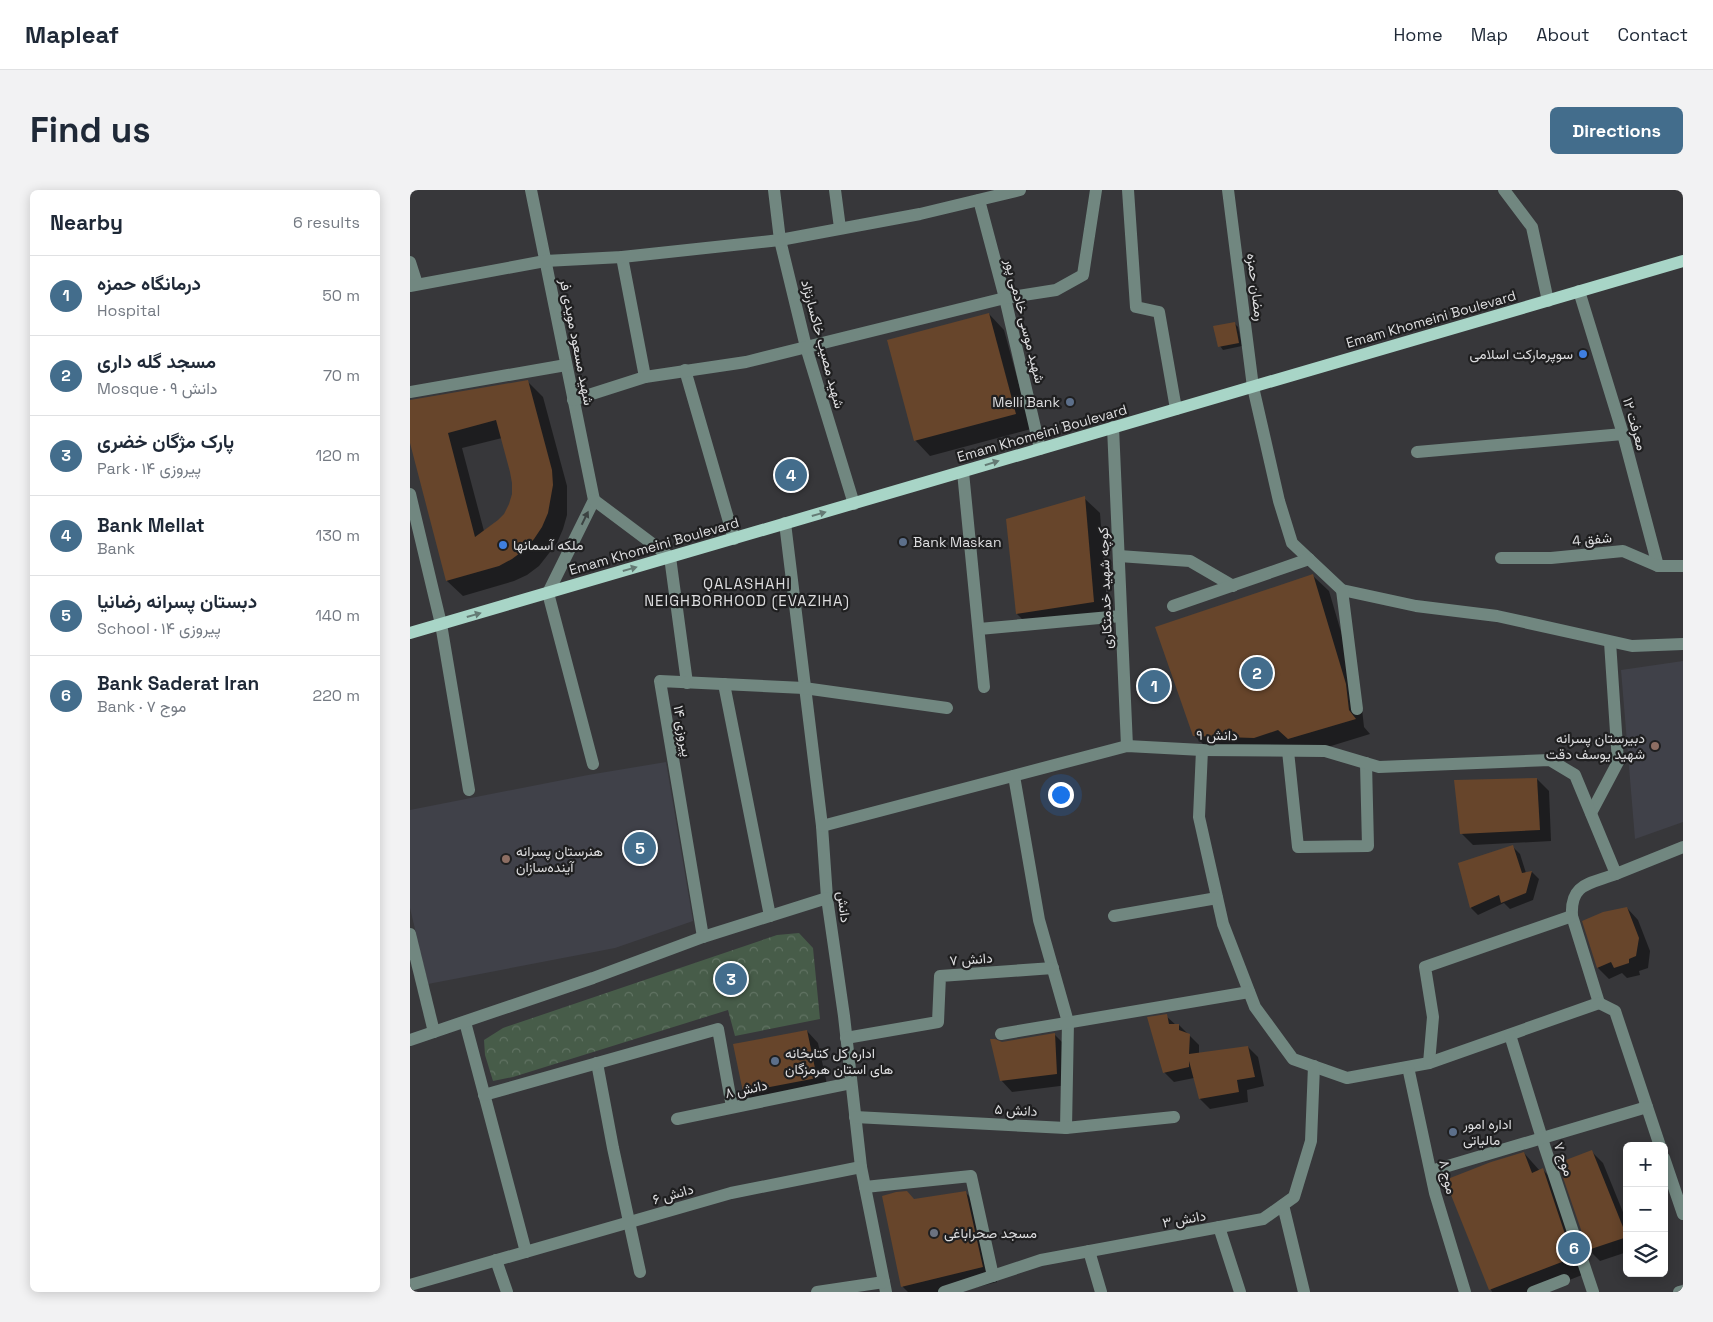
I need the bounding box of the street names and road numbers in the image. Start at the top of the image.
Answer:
street label: رمضان حمزه [1243,252,1269,322]
street label: شهید موسی خادمی پور [1000,256,1049,385]
street label: شهید مسعود مویدی فر [556,276,598,407]
street label: شهید مصیب خاکسارنژاد [797,278,849,410]
street label: Emam Khomeini Boulevard [1344,286,1518,352]
street label: معرفت ۱۲ [1619,395,1651,453]
street label: Emam Khomeini Boulevard [955,400,1129,466]
street label: Emam Khomeini Boulevard [567,513,741,579]
street label: کوچه شهید خدمتکاری [1094,527,1117,649]
street label: شفق 4 [1571,528,1613,550]
street label: پیروزی ۱۴ [669,704,696,759]
street label: دانش ۹ [1196,726,1238,744]
street label: دانش [833,890,855,924]
street label: دانش ۷ [949,948,993,969]
street label: دانش ۸ [723,1076,769,1102]
street label: دانش ۵ [994,1100,1038,1120]
street label: موج ۷ [1548,1140,1578,1179]
street label: موج ۸ [1433,1158,1461,1196]
street label: دانش ۶ [650,1180,696,1208]
street label: دانش ۳ [1161,1206,1208,1232]

